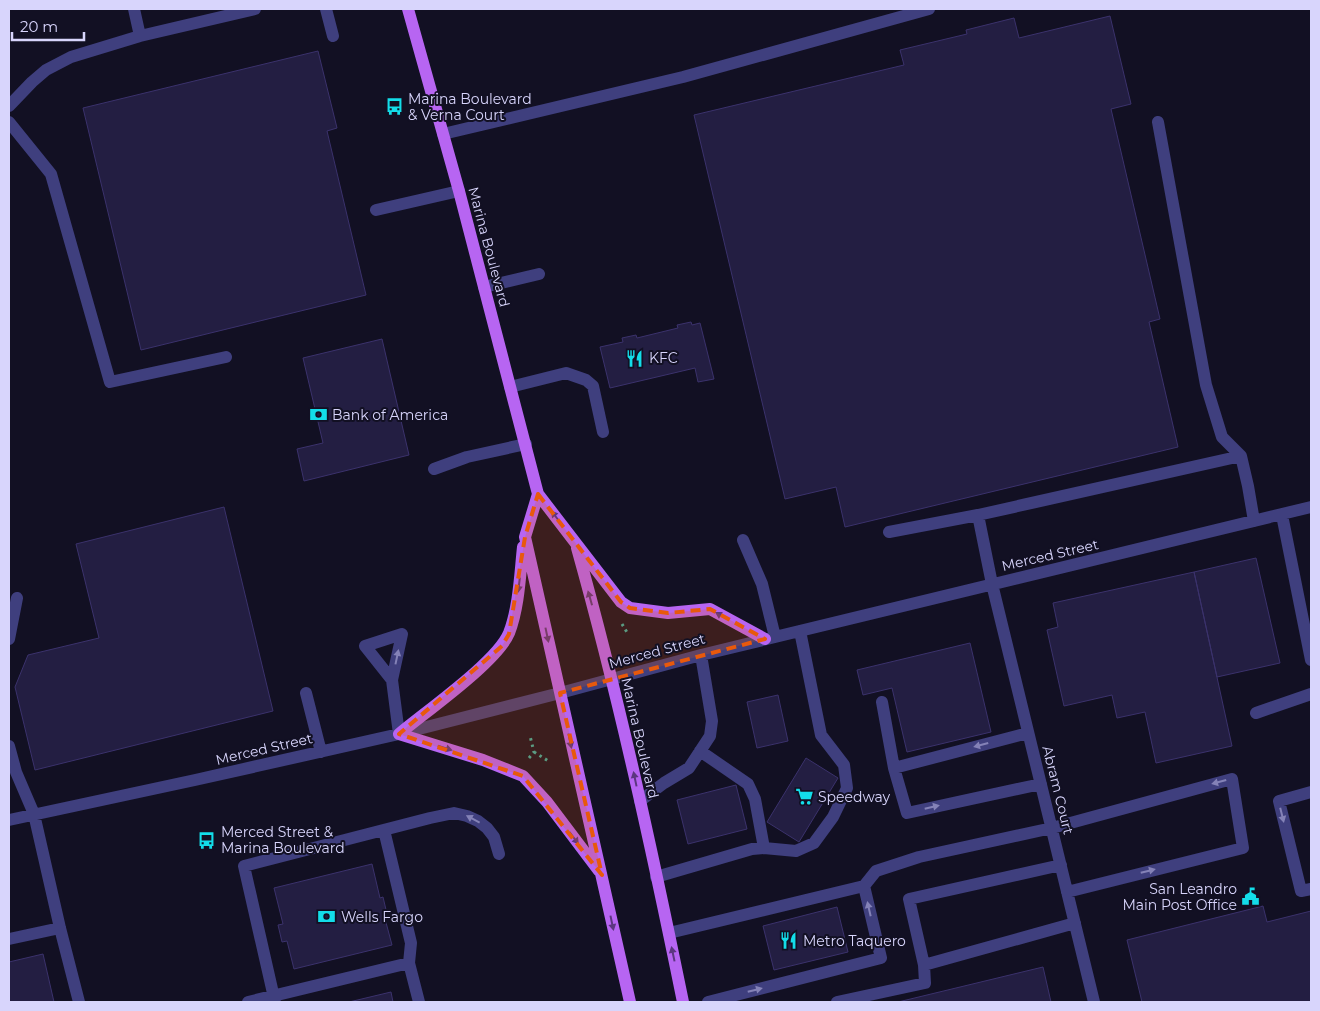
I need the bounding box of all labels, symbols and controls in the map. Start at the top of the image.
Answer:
scale bar [12,10,85,42]
text: 20 m [20,17,58,36]
place label: Marina Boulevard & Verna Court [408,90,532,124]
bus stop icon: Marina Boulevard & Verna Court [384,97,404,117]
street label: Marina Boulevard [464,185,514,309]
restaurant icon: KFC [625,348,645,368]
place label: KFC [649,349,678,367]
bank icon: Bank of America [308,405,328,425]
place label: Bank of America [332,406,448,424]
one-way arrow [551,511,562,524]
street label: Merced Street [1000,535,1101,575]
one-way arrow [514,577,522,593]
one-way arrow [586,590,594,605]
one-way arrow [715,612,730,620]
one-way arrow [543,628,551,643]
street label: Merced Street [607,629,707,673]
one-way arrow [393,649,401,664]
street label: Marina Boulevard [617,676,663,800]
street label: Merced Street [214,729,315,769]
one-way arrow [566,733,574,748]
one-way arrow [974,742,989,750]
street label: Abram Court [1038,744,1078,836]
one-way arrow [438,745,453,753]
one-way arrow [631,771,639,786]
one-way arrow [1211,779,1226,787]
supermarket icon: Speedway [794,787,814,807]
place label: Speedway [818,788,891,806]
one-way arrow [925,803,941,811]
one-way arrow [1278,808,1286,823]
one-way arrow [466,815,481,823]
place label: Merced Street & Marina Boulevard [221,823,345,857]
bus stop icon: Merced Street & Marina Boulevard [197,830,217,850]
one-way arrow [569,831,579,845]
one-way arrow [1141,867,1156,875]
place label: San Leandro Main Post Office [1122,880,1237,914]
public building icon: San Leandro Main Post Office [1241,887,1261,907]
one-way arrow [865,902,873,917]
bank icon: Wells Fargo [317,907,337,927]
place label: Wells Fargo [341,908,423,926]
one-way arrow [608,915,616,930]
restaurant icon: Metro Taquero [779,931,799,951]
place label: Metro Taquero [803,932,906,950]
one-way arrow [669,946,677,962]
one-way arrow [747,986,762,994]

